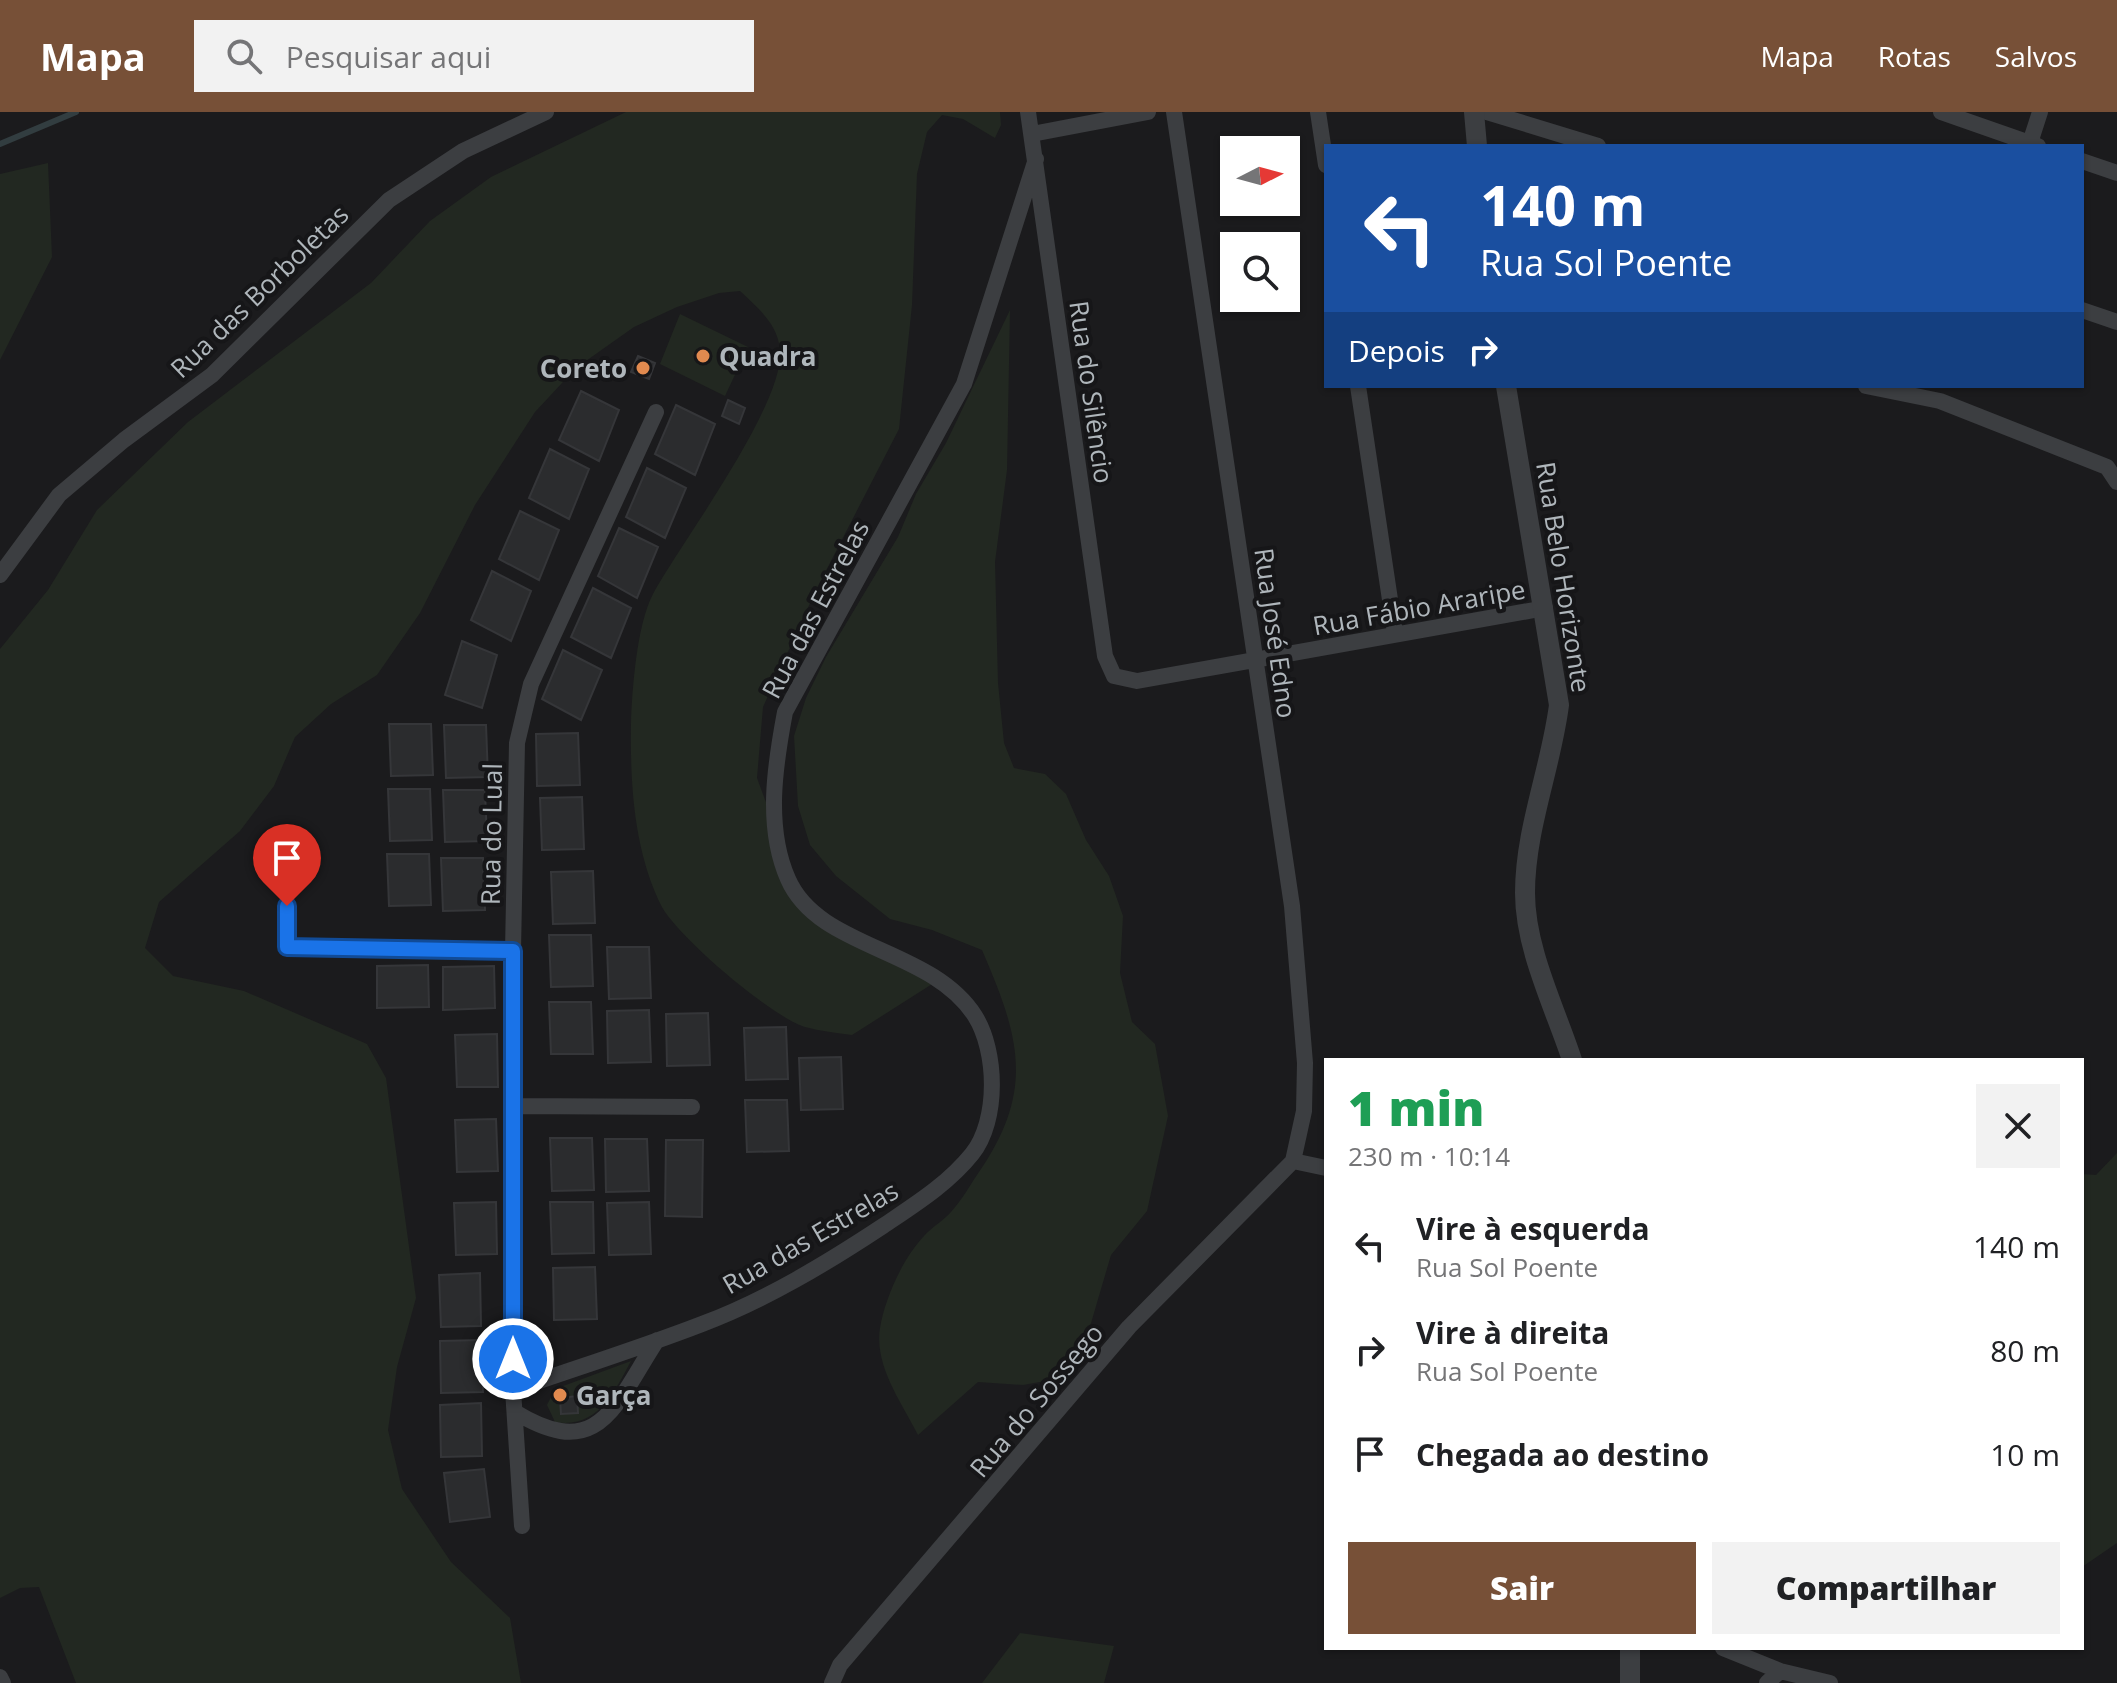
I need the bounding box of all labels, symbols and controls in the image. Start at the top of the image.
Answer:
search box [194,20,754,92]
text: Mapa [40,30,146,82]
icon: search [222,34,266,78]
text: Pesquisar aqui [286,36,491,77]
text: Mapa [1760,37,1834,75]
text: Rotas [1878,37,1951,75]
text: Salvos [1995,37,2077,75]
north arrow [1220,136,1300,216]
map controls [1220,136,1300,312]
text: 140 m [1480,166,1646,242]
icon: left [1348,176,1452,280]
street label: Rua das Borboletas [162,197,356,385]
button: search [1220,232,1300,312]
text: Rua Sol Poente [1480,238,1732,287]
street label: Rua do Silêncio [1061,298,1123,486]
icon: right [1461,328,1505,372]
text: Depois [1348,330,1445,371]
place label: Quadra [719,338,816,374]
marker: Quadra [694,347,712,365]
place label: Coreto [540,350,627,386]
marker: Coreto [634,359,652,377]
street label: Rua Belo Horizonte [1528,459,1600,695]
street label: Rua das Estrelas [753,513,877,705]
street label: Rua José Edno [1246,546,1306,720]
street label: Rua Fábio Araripe [1310,571,1528,643]
street label: Rua do Lual [472,763,510,905]
pin [253,824,321,906]
icon: arrive [265,836,309,880]
text: 1 min [1348,1075,1484,1140]
button: close [1976,1084,2060,1168]
text: 230 m · 10:14 [1348,1138,1510,1174]
street label: Rua das Estrelas [716,1172,904,1302]
text: Vire à esquerda [1416,1208,1650,1249]
icon: left [1348,1224,1392,1268]
text: 140 m [1973,1226,2060,1267]
text: Rua Sol Poente [1416,1249,1598,1285]
text: Vire à direita [1416,1312,1610,1353]
street label: Rua do Sossego [961,1315,1111,1485]
position arrow [471,1317,555,1401]
icon: right [1348,1328,1392,1372]
text: 80 m [1990,1330,2060,1371]
text: Rua Sol Poente [1416,1353,1598,1389]
place label: Garça [576,1377,651,1413]
marker: Garça [551,1386,569,1404]
icon: arrive [1348,1432,1392,1476]
text: Chegada ao destino [1416,1434,1709,1475]
text: 10 m [1990,1434,2060,1475]
button: Sair [1348,1542,1696,1634]
button: Compartilhar [1712,1542,2060,1634]

